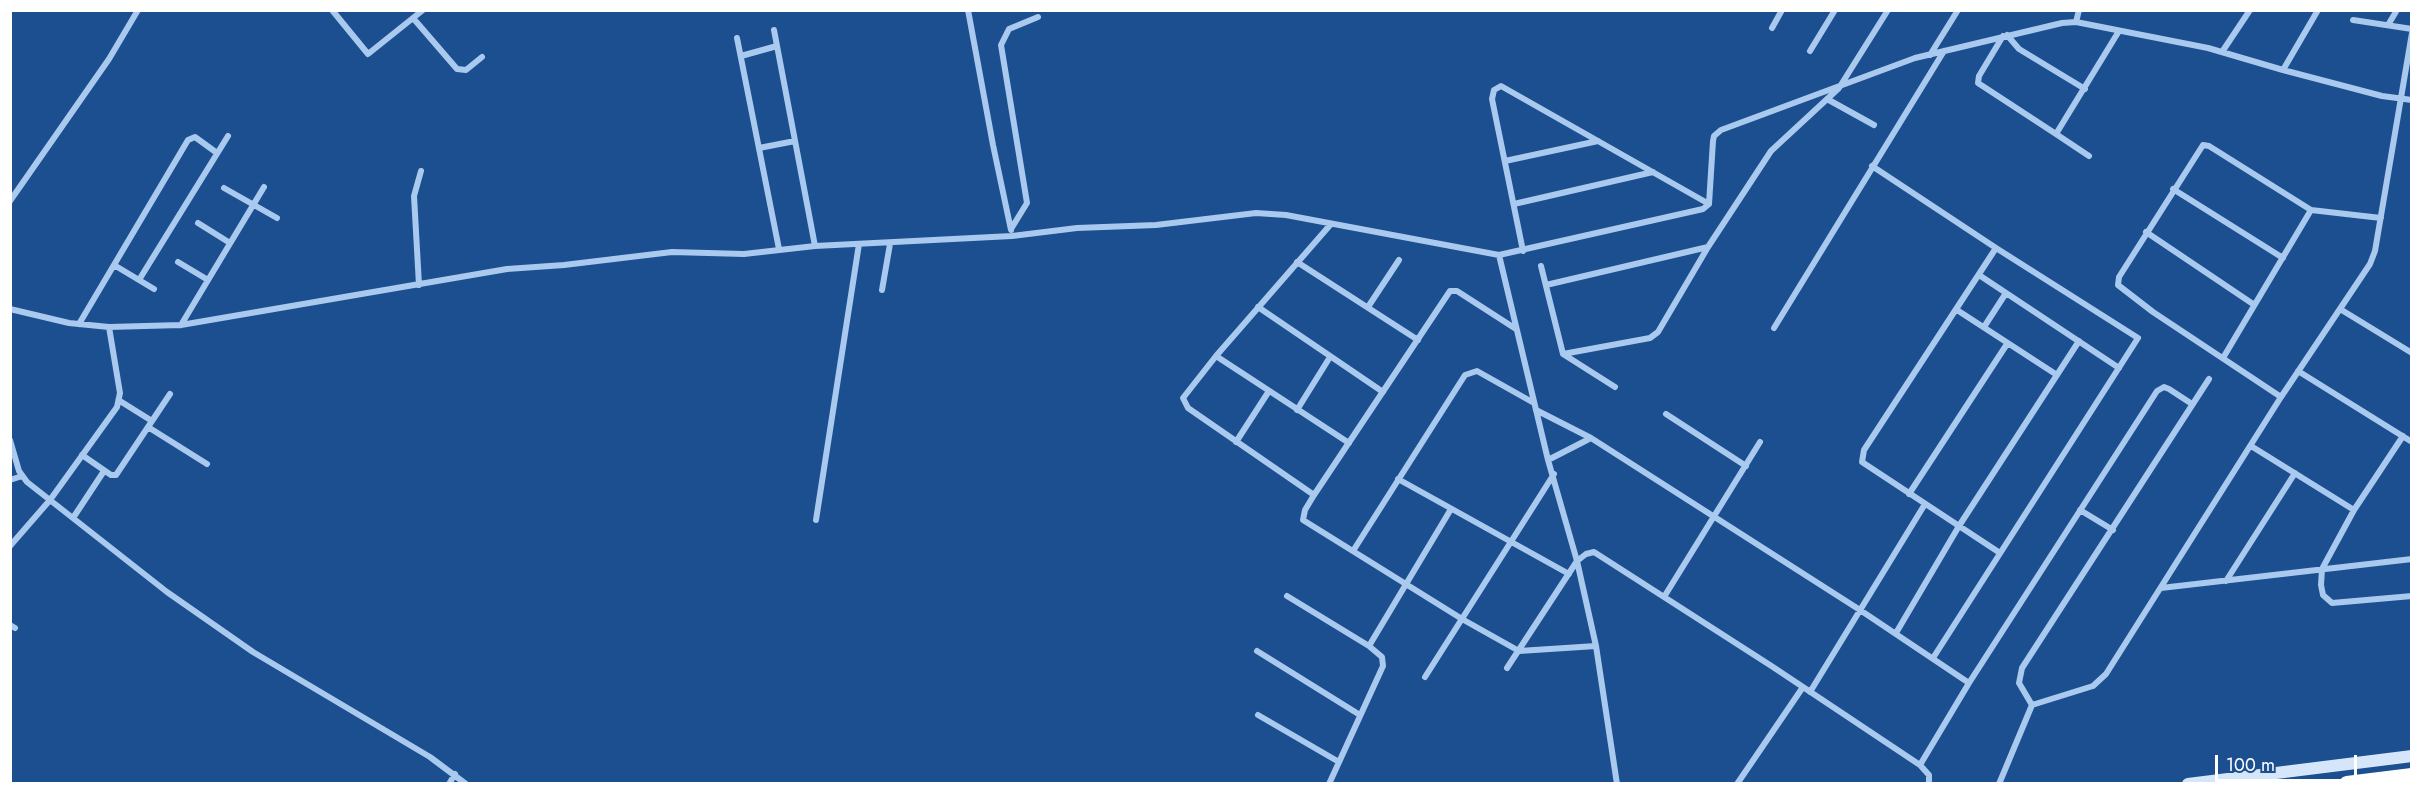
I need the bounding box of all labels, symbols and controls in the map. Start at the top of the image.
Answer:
scale bar [2218,743,2360,781]
text: 100 m [2226,752,2275,778]

